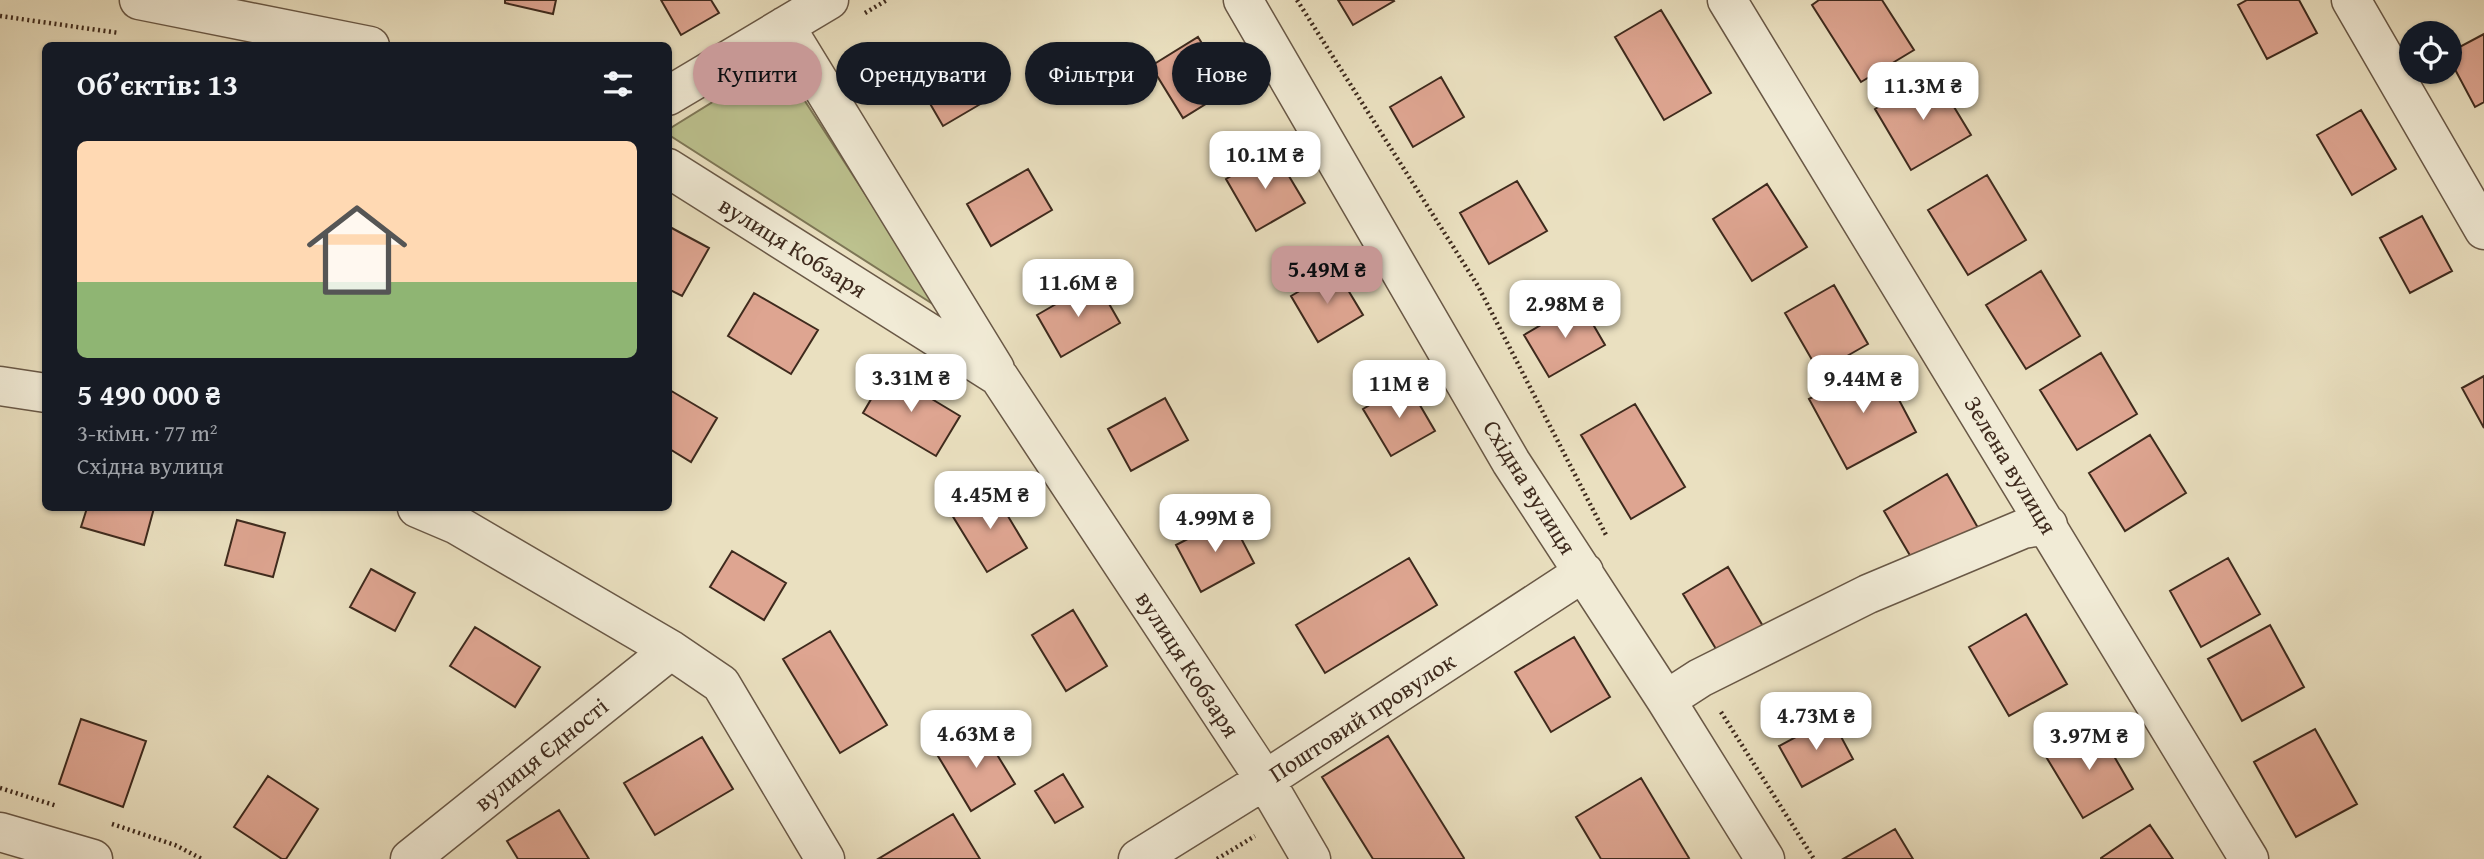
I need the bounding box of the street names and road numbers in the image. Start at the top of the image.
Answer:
street label: вулиця Кобзаря [712,187,874,307]
street label: Зелена вулиця [1956,389,2066,541]
street label: Східна вулиця [1475,413,1585,561]
street label: вулиця Кобзаря [1127,584,1249,744]
street label: Поштовий провулок [1262,643,1462,790]
street label: вулиця Єдності [466,689,616,819]

